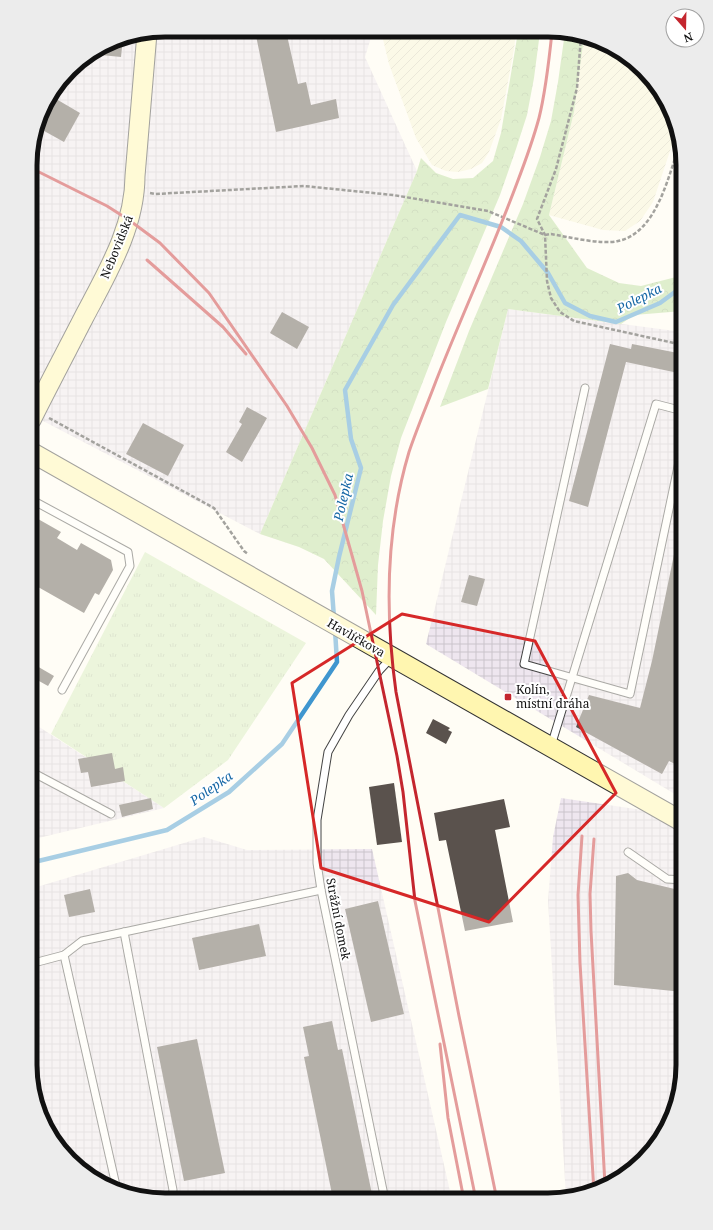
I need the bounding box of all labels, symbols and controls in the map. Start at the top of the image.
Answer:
north arrow [665,8,705,48]
text: N [682,29,695,47]
street label: Nebovidská [96,212,137,281]
water label: Polepka [612,279,665,317]
water label: Polepka [329,471,357,524]
street label: Havlíčkova [324,614,388,661]
place label: Kolín, místní dráha [516,681,590,712]
marker: Kolín, místní dráha [503,692,513,702]
water label: Polepka [185,767,236,810]
street label: Strážní domek [322,877,355,962]

